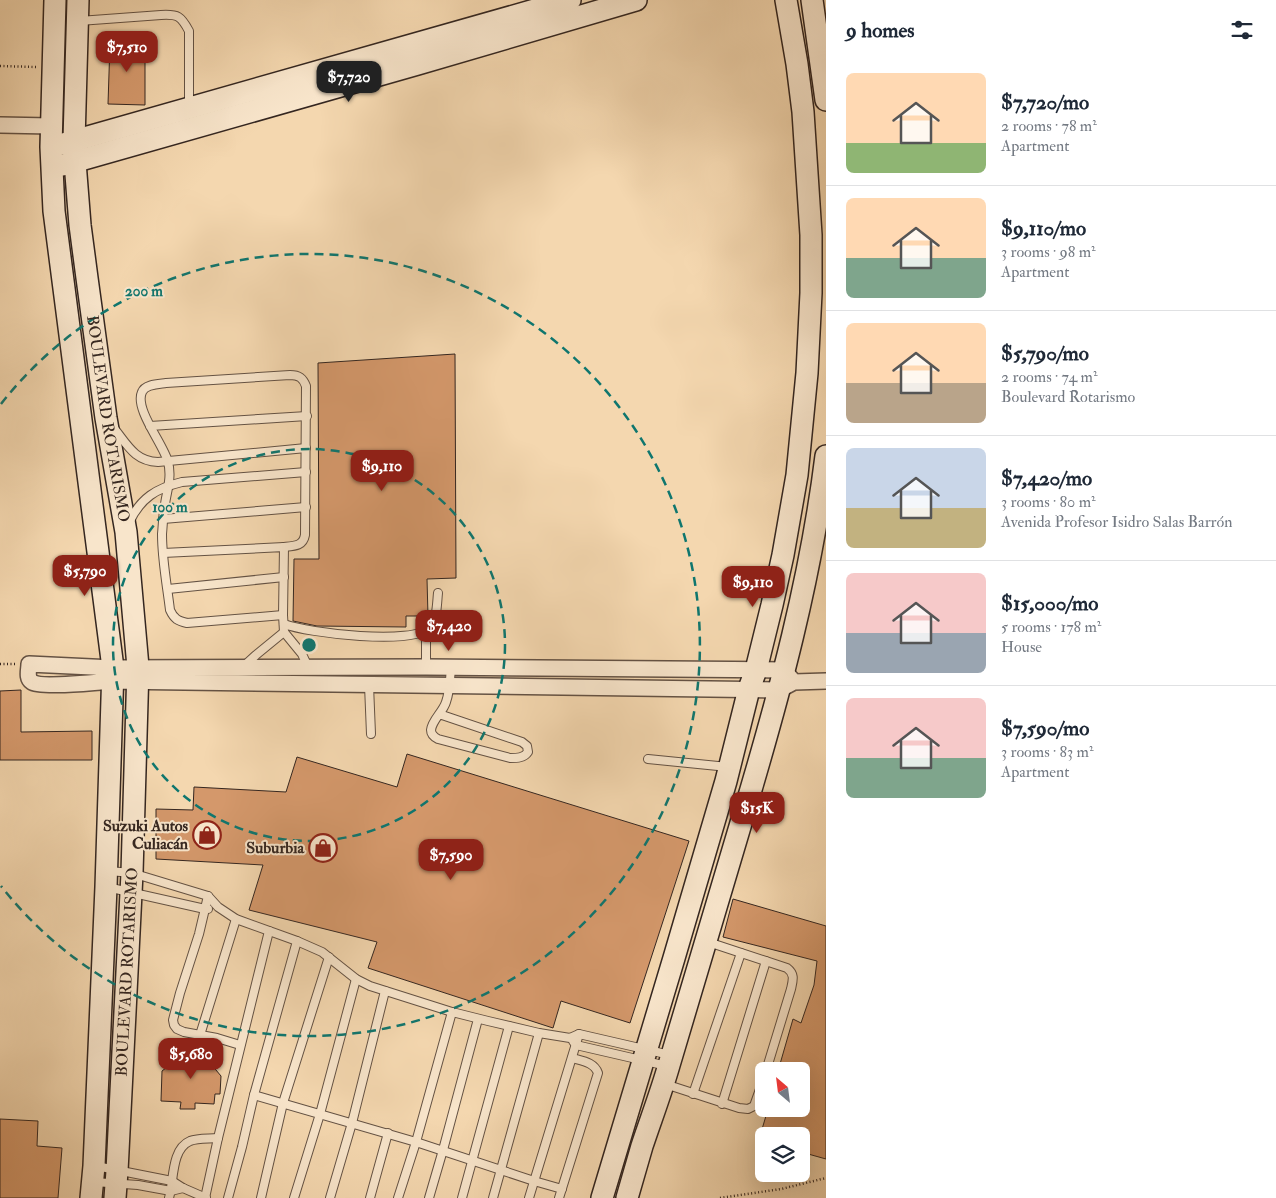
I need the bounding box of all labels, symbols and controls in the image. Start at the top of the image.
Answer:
icon: filters [1228,16,1256,44]
text: 9 homes [846,17,915,44]
pin: $7,510 [86,30,168,73]
text: $7,510 [107,37,147,57]
pin: $7,720 [308,61,390,103]
text: $7,720 [328,67,370,87]
text: $7,720/mo [1001,89,1089,116]
icon: home [886,93,946,153]
text: 2 rooms · 78 m² [1001,116,1097,136]
text: Apartment [1001,136,1069,156]
text: $9,110/mo [1001,215,1086,242]
icon: home [886,218,946,278]
text: 3 rooms · 98 m² [1001,242,1096,262]
text: Apartment [1001,262,1069,282]
text: 200 m [125,282,163,301]
street label: BOULEVARD ROTARISMO [82,314,134,524]
text: $5,790/mo [1001,340,1089,367]
icon: home [886,343,946,403]
text: 2 rooms · 74 m² [1001,367,1097,387]
text: Boulevard Rotarismo [1001,387,1135,407]
pin: $9,110 [341,450,423,492]
text: $9,110 [362,456,402,476]
text: $7,420/mo [1001,465,1092,492]
icon: home [886,468,946,528]
text: 3 rooms · 80 m² [1001,492,1096,512]
text: 100 m [152,498,188,517]
text: Avenida Profesor Isidro Salas Barrón [1001,512,1232,532]
pin: $5,790 [44,554,126,597]
text: $5,790 [64,561,106,581]
pin: $9,110 [712,566,794,608]
text: $9,110 [733,572,773,592]
text: $15,000/mo [1001,590,1098,617]
icon: home [886,593,946,653]
pin: $7,420 [408,610,490,652]
text: $7,420 [426,616,472,636]
text: 5 rooms · 178 m² [1001,617,1101,637]
centre of rings [300,636,318,654]
text: House [1001,637,1042,657]
text: $7,590/mo [1001,715,1089,742]
icon: home [886,718,946,778]
text: 3 rooms · 83 m² [1001,742,1094,762]
text: Apartment [1001,762,1069,782]
pin: $15K [727,792,787,834]
text: $15K [741,798,773,818]
place label: Suzuki Autos Culiacán [103,816,189,854]
shop icon: Suzuki Autos Culiacán [192,820,222,850]
shop icon: Suburbia [308,833,338,863]
place label: Suburbia [246,838,304,858]
pin: $7,590 [410,838,492,881]
text: $7,590 [429,845,473,865]
street label: BOULEVARD ROTARISMO [112,867,142,1077]
pin: $5,680 [150,1038,232,1080]
text: $5,680 [169,1044,213,1064]
north arrow [755,1062,810,1118]
map controls [755,1062,810,1182]
button: layers [755,1127,810,1182]

